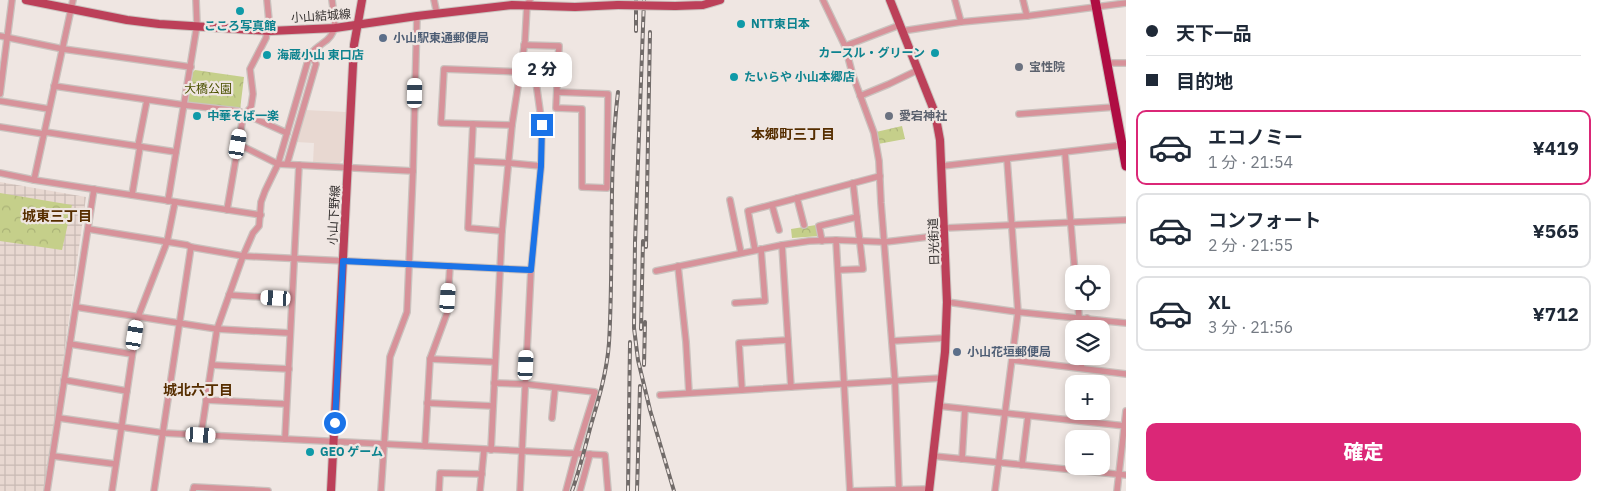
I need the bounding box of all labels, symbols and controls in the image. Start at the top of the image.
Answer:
marker: こころ写真館 [234,5,246,17]
street label: 小山結城線 [291,6,351,25]
place label: NTT東日本 [751,16,810,31]
place label: こころ写真館 [204,18,276,33]
marker: NTT東日本 [735,18,747,30]
text: 天下一品 [1176,21,1252,45]
place label: 小山駅東通郵便局 [393,30,489,45]
marker: 小山駅東通郵便局 [377,32,389,44]
place label: カースル・グリーン [818,45,925,60]
place label: 海蔵小山 東口店 [277,47,364,62]
marker: カースル・グリーン [929,47,941,59]
marker: 海蔵小山 東口店 [261,49,273,61]
callout: 2 分 [512,52,572,88]
text: 2 分 [527,59,557,79]
place label: 宝性院 [1029,59,1065,74]
marker: 宝性院 [1013,61,1025,73]
place label: たいらや 小山本郷店 [744,69,855,84]
text: 目的地 [1176,69,1233,93]
marker: たいらや 小山本郷店 [728,71,740,83]
car [407,78,422,108]
park label: 大橋公園 [184,81,232,96]
place label: 中華そば一楽 [207,108,279,123]
place label: 愛宕神社 [899,108,947,123]
marker: 中華そば一楽 [191,110,203,122]
marker: 愛宕神社 [883,110,895,122]
route end [531,114,553,136]
district label: 本郷町三丁目 [751,125,835,143]
icon: car [1148,125,1193,170]
text: エコノミー [1208,125,1303,149]
car [228,128,247,160]
text: ¥419 [1532,136,1579,160]
text: 1 分 · 21:54 [1208,152,1293,172]
street label: 小山下野線 [324,185,343,245]
district label: 城東三丁目 [22,207,92,225]
icon: car [1148,208,1193,253]
text: コンフォート [1208,208,1321,232]
street label: 日光街道 [925,218,942,266]
text: ¥565 [1532,219,1579,243]
text: 2 分 · 21:55 [1208,235,1293,255]
map controls [1065,265,1110,475]
button: locate [1065,265,1110,310]
car [439,283,456,313]
car [260,290,291,306]
text: XL [1208,290,1231,314]
icon: car [1148,291,1193,336]
text: ¥712 [1532,302,1579,326]
text: 3 分 · 21:56 [1208,317,1293,337]
car [125,319,144,351]
button: layers [1065,320,1110,365]
place label: 小山花垣郵便局 [967,344,1051,359]
marker: 小山花垣郵便局 [951,346,963,358]
car [517,350,534,380]
button: + [1065,375,1110,420]
district label: 城北六丁目 [163,381,233,399]
route start [324,412,346,434]
button: 確定 [1146,423,1581,481]
car [185,427,216,443]
button: − [1065,430,1110,475]
place label: GEO ゲーム [320,444,383,459]
marker: GEO ゲーム [304,446,316,458]

